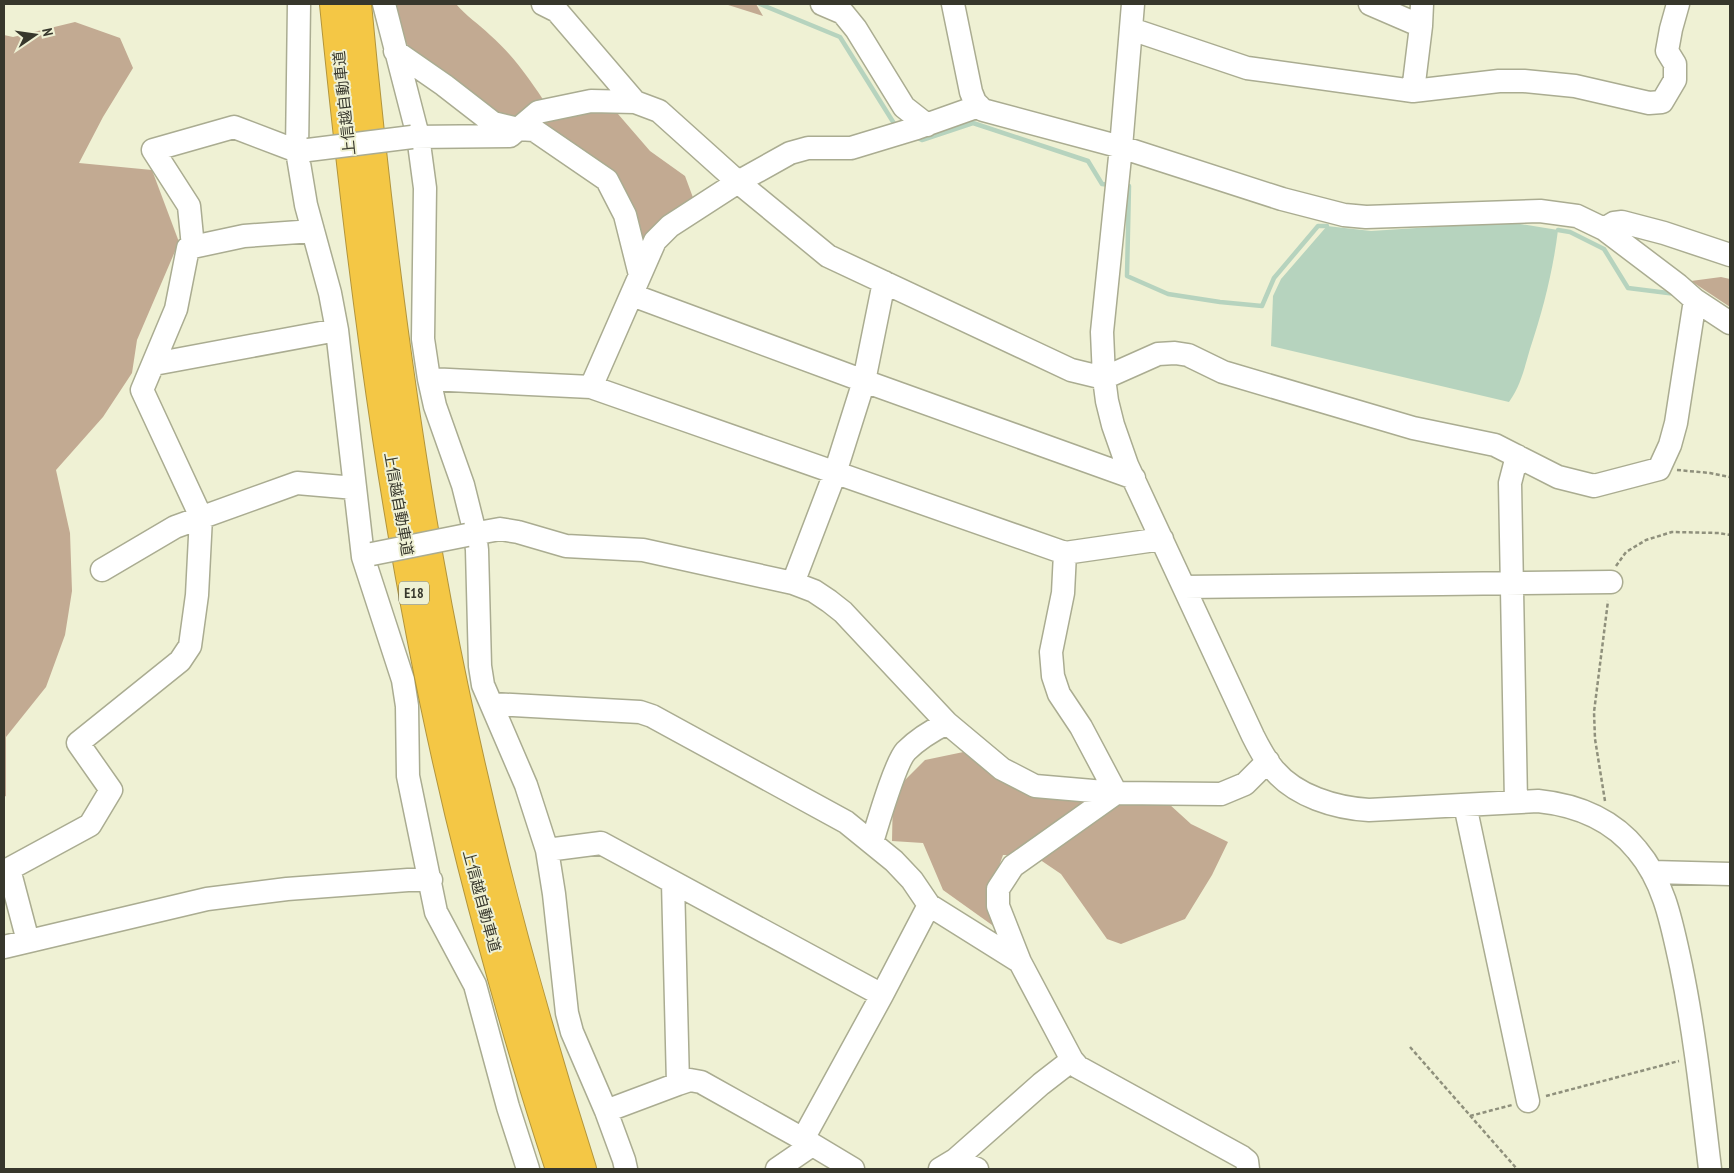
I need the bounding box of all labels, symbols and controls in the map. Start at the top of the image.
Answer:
north arrow [10,10,60,60]
text: N [38,26,57,38]
street label: 上信越自動車道 [329,50,359,156]
street label: 上信越自動車道 [381,451,417,557]
road number: E18 [399,582,429,604]
street label: 上信越自動車道 [459,848,505,954]

